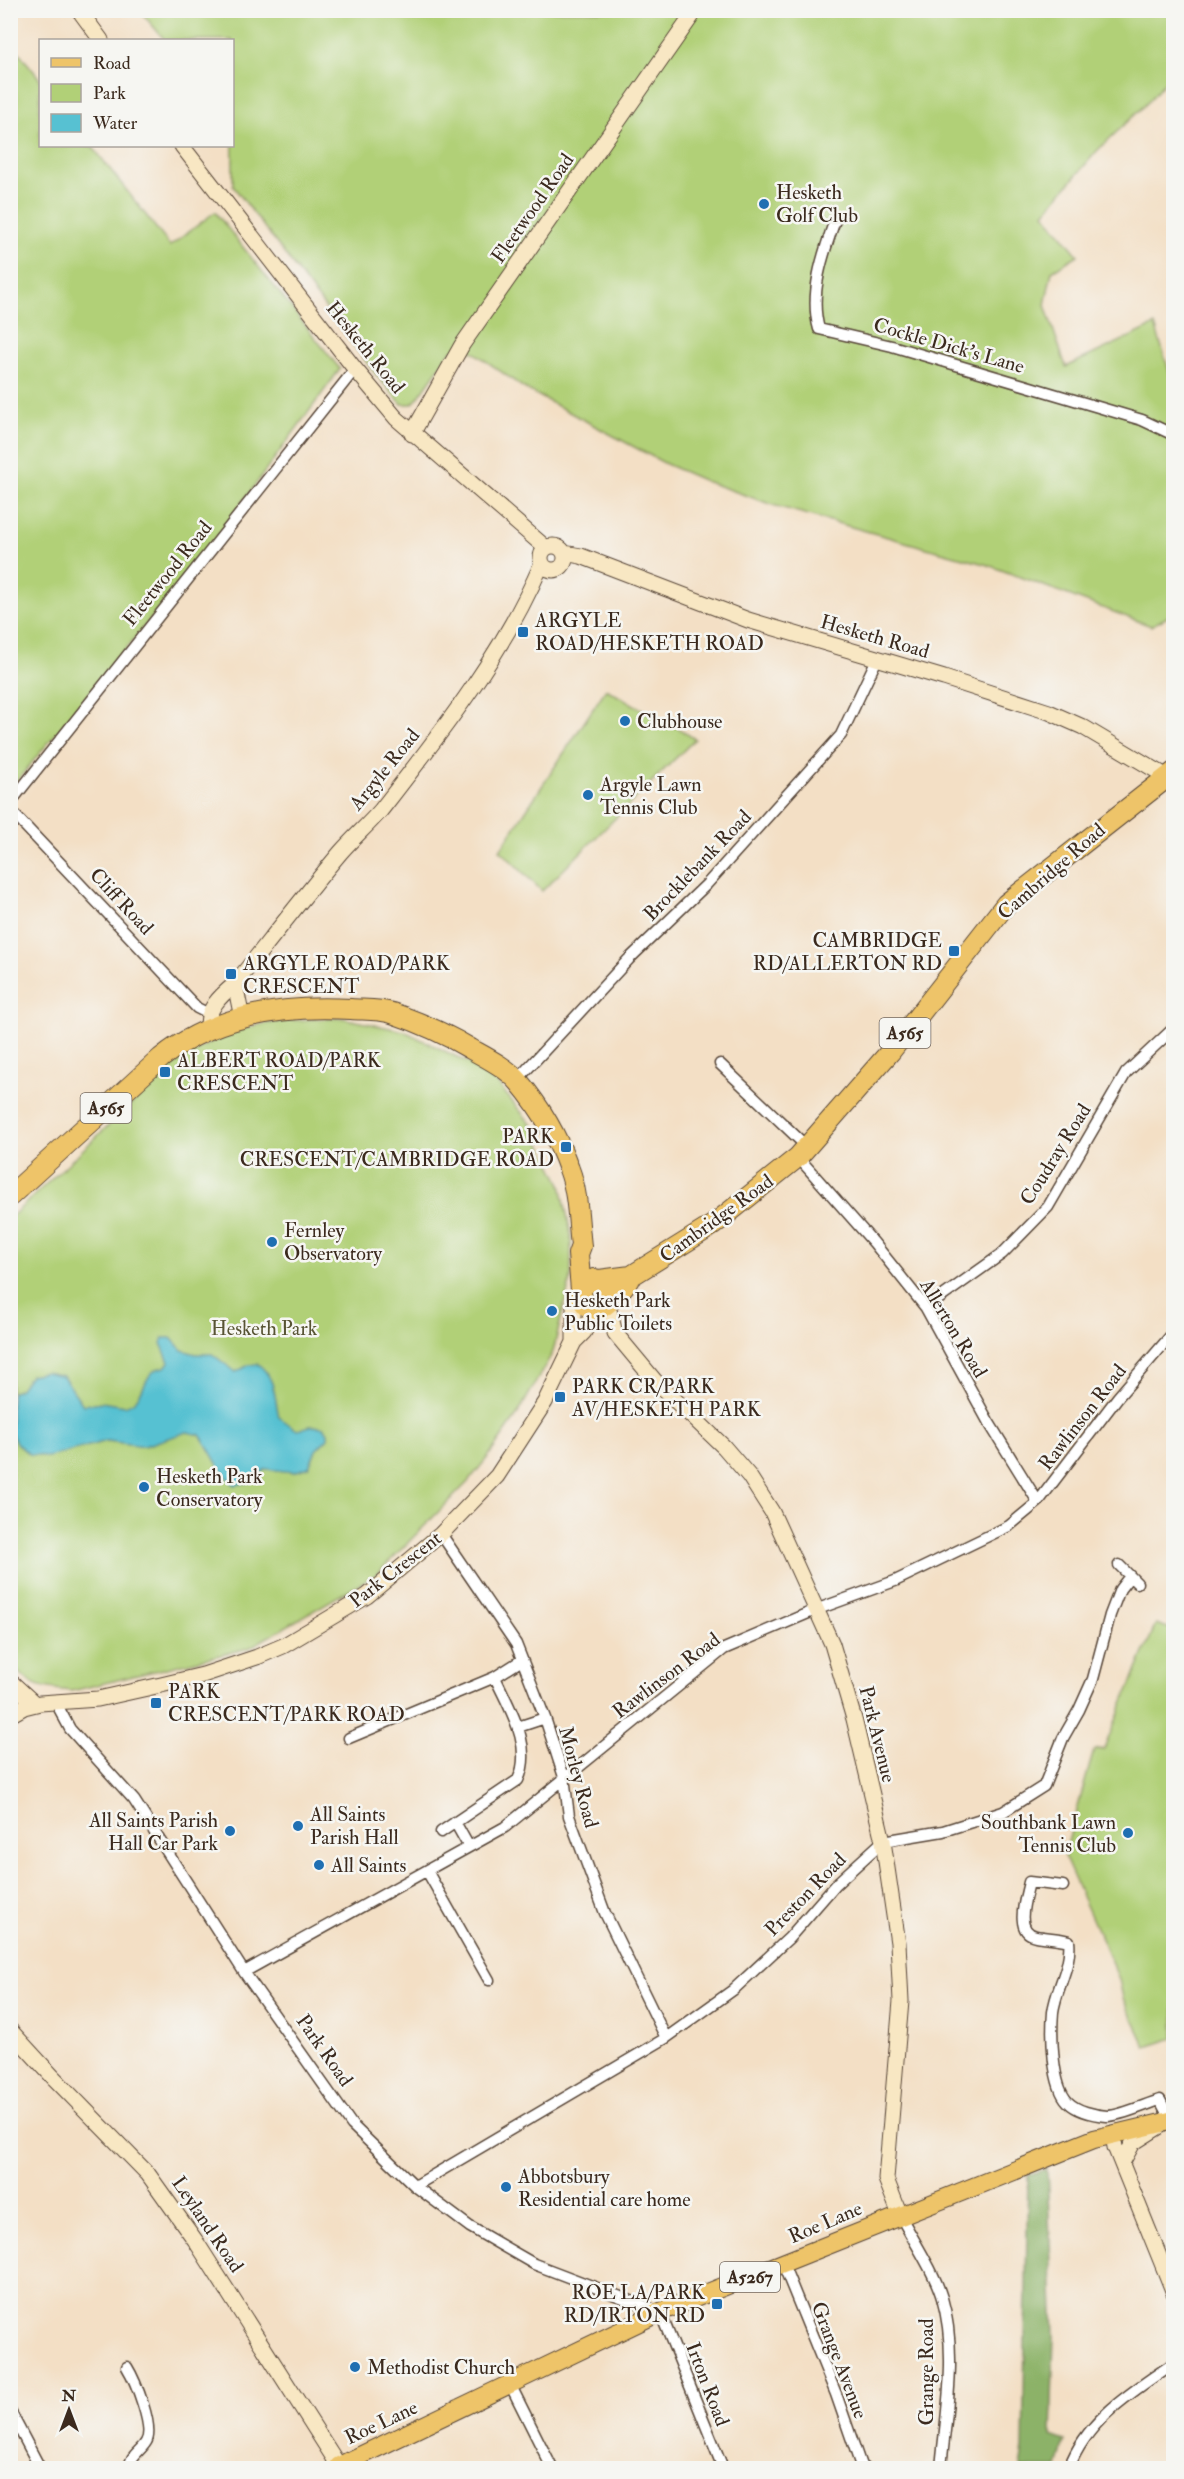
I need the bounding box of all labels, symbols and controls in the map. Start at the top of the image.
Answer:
legend [39,39,234,147]
text: Road [93,52,131,75]
text: Park [93,82,126,105]
text: Water [92,112,137,135]
street label: Fleetwood Road [485,149,579,268]
place label: Hesketh Golf Club [776,180,858,228]
marker: Hesketh Golf Club [757,197,771,211]
street label: Hesketh Road [321,296,411,399]
street label: Cockle Dick's Lane [870,312,1027,379]
street label: Fleetwood Road [117,516,218,631]
place label: ARGYLE ROAD/HESKETH ROAD [534,608,764,656]
street label: Hesketh Road [818,609,932,664]
marker: ARGYLE ROAD/HESKETH ROAD [516,625,530,639]
place label: Clubhouse [637,709,722,734]
marker: Clubhouse [618,714,632,728]
street label: Argyle Road [343,723,425,816]
place label: Argyle Lawn Tennis Club [599,772,702,820]
marker: Argyle Lawn Tennis Club [581,788,595,802]
street label: Brocklebank Road [638,804,757,926]
street label: Cambridge Road [992,818,1110,925]
street label: Cliff Road [84,863,159,940]
place label: CAMBRIDGE RD/ALLERTON RD [753,928,942,976]
marker: CAMBRIDGE RD/ALLERTON RD [947,944,961,958]
place label: ARGYLE ROAD/PARK CRESCENT [242,951,451,999]
marker: ARGYLE ROAD/PARK CRESCENT [224,967,238,981]
road number: A565 [880,1018,930,1048]
place label: ALBERT ROAD/PARK CRESCENT [176,1048,382,1096]
marker: ALBERT ROAD/PARK CRESCENT [158,1065,172,1079]
road number: A565 [80,1093,132,1123]
street label: Coudray Road [1014,1099,1097,1210]
place label: PARK CRESCENT/CAMBRIDGE ROAD [240,1124,555,1172]
marker: PARK CRESCENT/CAMBRIDGE ROAD [559,1140,573,1154]
street label: Cambridge Road [654,1169,778,1268]
place label: Fernley Observatory [284,1218,383,1266]
marker: Fernley Observatory [265,1235,279,1249]
street label: Allerton Road [914,1273,993,1382]
place label: Hesketh Park Public Toilets [564,1288,672,1336]
marker: Hesketh Park Public Toilets [545,1304,559,1318]
park label: Hesketh Park [211,1316,318,1341]
street label: Rawlinson Road [1033,1359,1132,1475]
place label: PARK CR/PARK AV/HESKETH PARK [571,1374,762,1422]
marker: PARK CR/PARK AV/HESKETH PARK [553,1390,567,1404]
place label: Hesketh Park Conservatory [156,1464,264,1512]
marker: Hesketh Park Conservatory [137,1480,151,1494]
street label: Park Crescent [344,1525,447,1613]
street label: Rawlinson Road [608,1627,725,1724]
place label: PARK CRESCENT/PARK ROAD [168,1679,405,1727]
street label: Park Avenue [853,1683,902,1785]
marker: PARK CRESCENT/PARK ROAD [149,1696,163,1710]
street label: Morley Road [553,1724,604,1831]
place label: All Saints Parish Hall [309,1802,399,1850]
place label: All Saints Parish Hall Car Park [88,1808,219,1856]
place label: Southbank Lawn Tennis Club [981,1810,1116,1858]
marker: All Saints Parish Hall [291,1819,305,1833]
marker: All Saints Parish Hall Car Park [223,1824,237,1838]
marker: Southbank Lawn Tennis Club [1121,1826,1135,1840]
street label: Preston Road [759,1847,851,1941]
place label: All Saints [330,1853,407,1878]
marker: All Saints [312,1858,326,1872]
street label: Park Road [291,2009,359,2091]
place label: Abbotsbury Residential care home [517,2164,691,2212]
street label: Leyland Road [166,2171,249,2277]
marker: Abbotsbury Residential care home [499,2180,513,2194]
street label: Roe Lane [785,2196,866,2249]
road number: A5267 [720,2262,780,2292]
place label: ROE LA/PARK RD/IRTON RD [564,2280,706,2328]
marker: ROE LA/PARK RD/IRTON RD [710,2297,724,2311]
street label: Grange Avenue [806,2298,873,2422]
street label: Grange Road [914,2318,939,2426]
street label: Irton Road [680,2339,735,2430]
place label: Methodist Church [367,2355,515,2380]
marker: Methodist Church [348,2360,362,2374]
north arrow [39,2380,99,2440]
text: N [61,2386,77,2406]
street label: Roe Lane [341,2395,422,2450]

